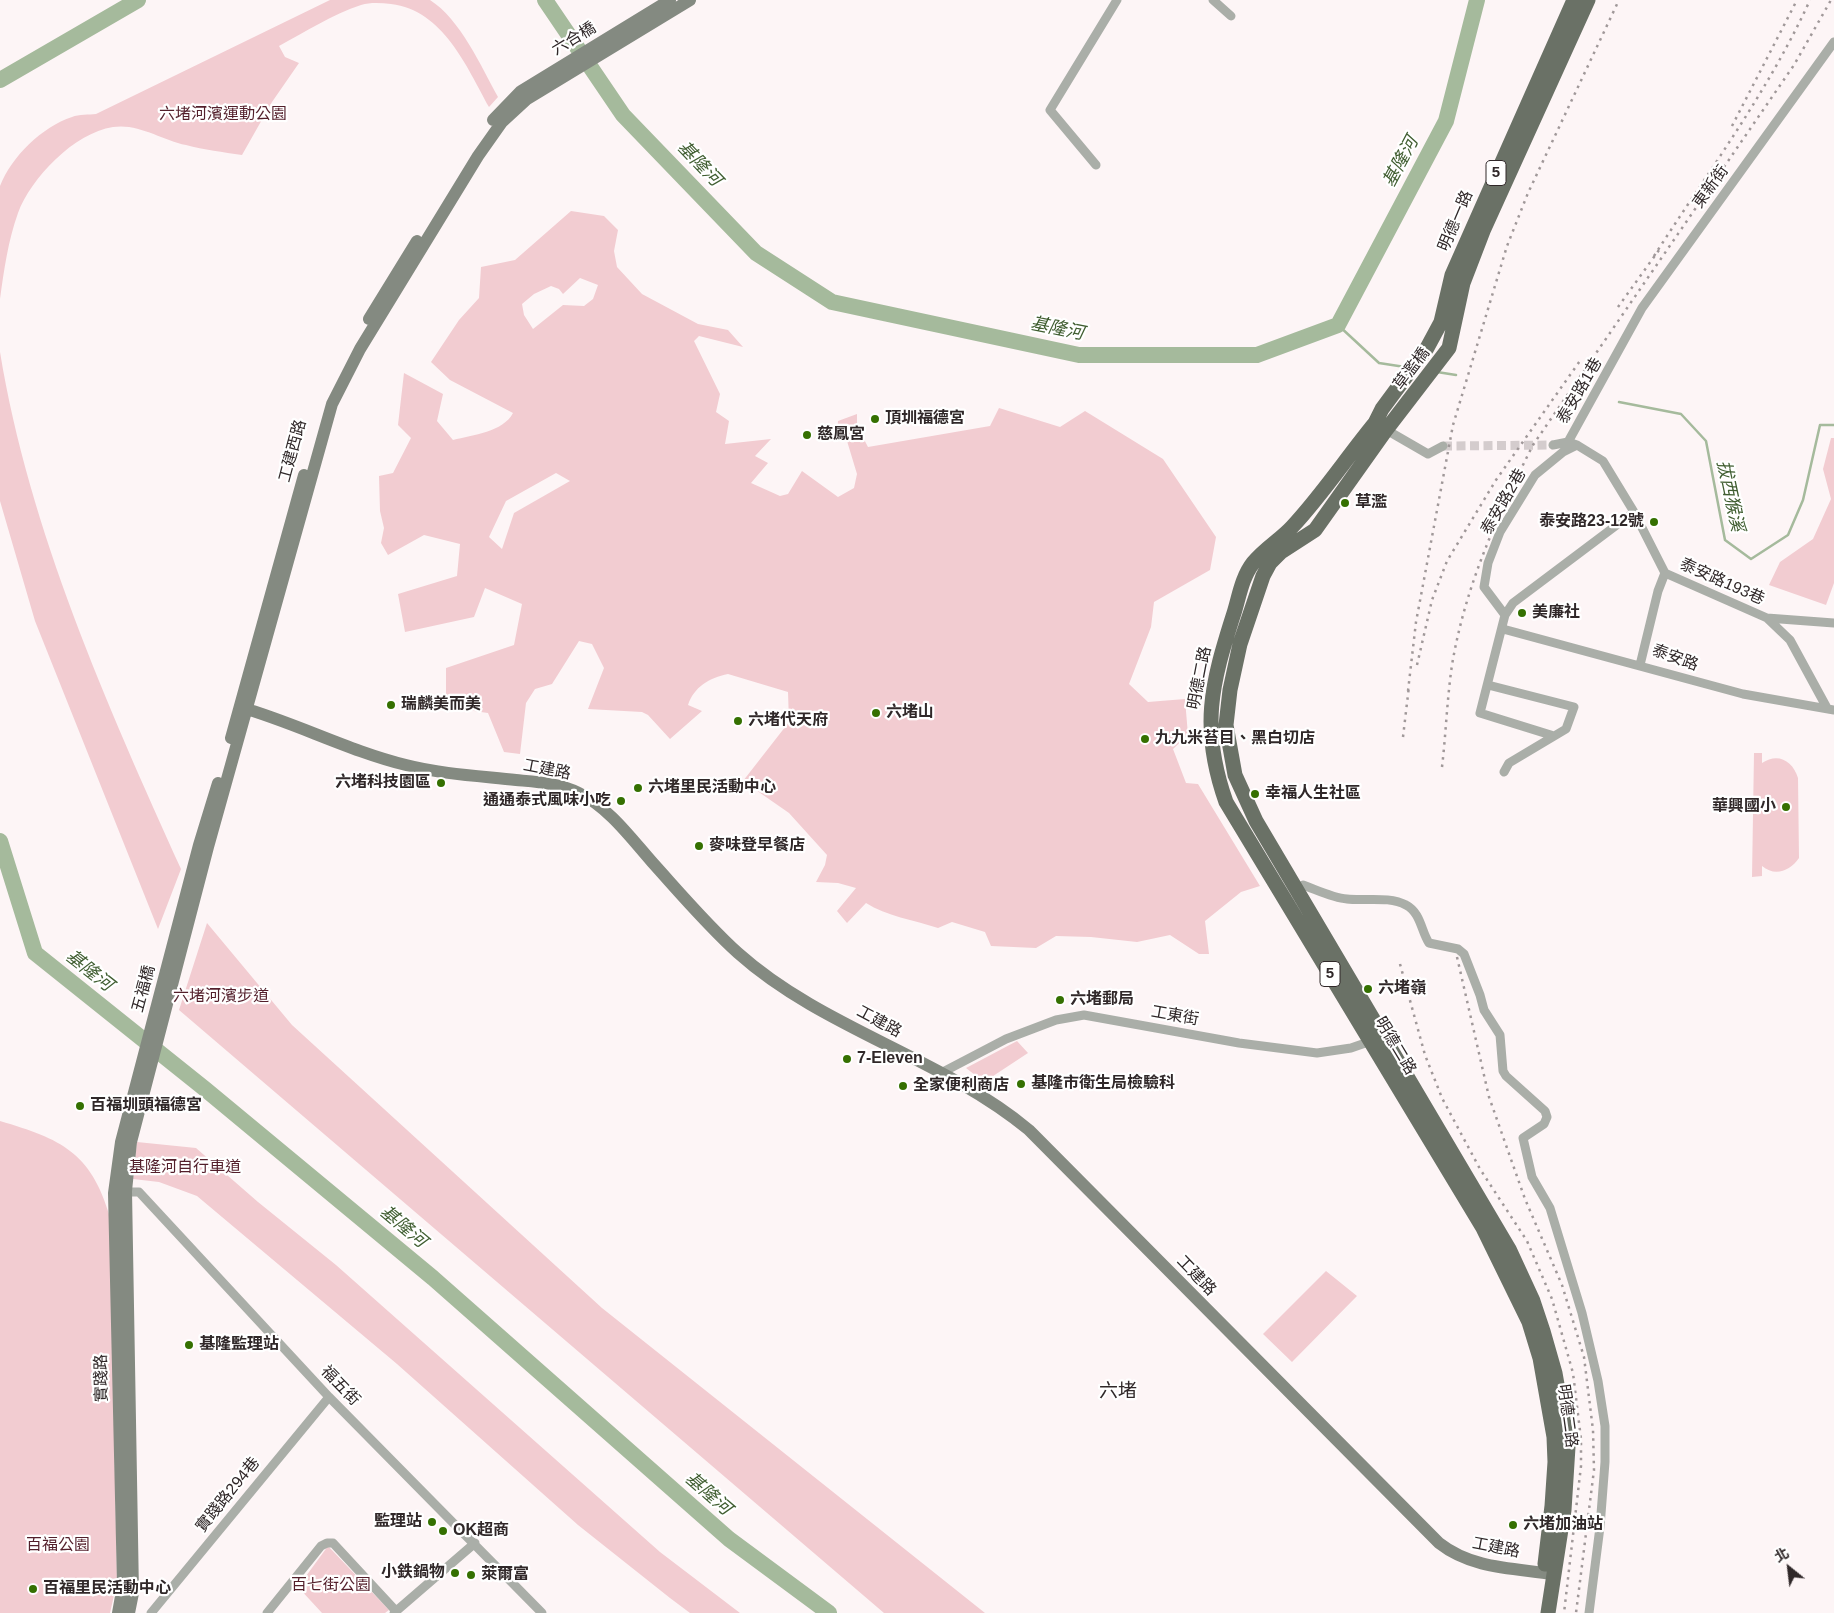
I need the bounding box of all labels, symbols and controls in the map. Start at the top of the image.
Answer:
street label: 六合橋 [548,18,600,60]
park label: 六堵河濱運動公園 [159,105,287,125]
water label: 基隆河 [1379,133,1423,191]
water label: 基隆河 [672,137,726,191]
road number: 5 [1486,160,1506,186]
street label: 東新街 [1689,162,1733,212]
street label: 明德一路 [1435,188,1477,254]
water label: 基隆河 [1028,313,1086,345]
street label: 草濫橋 [1390,344,1434,394]
street label: 泰安路1巷 [1553,355,1607,427]
place label: 頂圳福德宮 [885,409,965,429]
marker: 頂圳福德宮 [869,413,881,425]
street label: 工建西路 [275,418,311,484]
place label: 慈鳳宮 [817,425,865,445]
marker: 慈鳳宮 [801,429,813,441]
water label: 拔西猴溪 [1712,459,1748,533]
street label: 泰安路2巷 [1477,466,1531,538]
place label: 草濫 [1355,493,1387,513]
marker: 草濫 [1339,497,1351,509]
place label: 泰安路23-12號 [1539,512,1644,532]
marker: 泰安路23-12號 [1648,516,1660,528]
street label: 泰安路193巷 [1677,555,1767,609]
place label: 美廉社 [1532,603,1580,623]
marker: 美廉社 [1516,607,1528,619]
street label: 泰安路 [1649,641,1701,675]
street label: 明德二路 [1184,645,1216,711]
place label: 瑞麟美而美 [401,695,481,715]
marker: 瑞麟美而美 [385,699,397,711]
place label: 六堵山 [886,703,934,723]
marker: 六堵山 [870,707,882,719]
place label: 六堵代天府 [748,711,828,731]
marker: 六堵代天府 [732,715,744,727]
place label: 九九米苔目、黑白切店 [1155,729,1315,749]
marker: 九九米苔目、黑白切店 [1139,733,1151,745]
street label: 工建路 [522,756,572,784]
place label: 六堵科技園區 [335,773,431,793]
marker: 六堵科技園區 [435,777,447,789]
place label: 六堵里民活動中心 [648,778,776,798]
marker: 六堵里民活動中心 [632,782,644,794]
place label: 幸福人生社區 [1265,784,1361,804]
marker: 幸福人生社區 [1249,788,1261,800]
place label: 通通泰式風味小吃 [483,791,611,811]
marker: 通通泰式風味小吃 [615,795,627,807]
place label: 華興國小 [1712,797,1776,817]
marker: 華興國小 [1780,801,1792,813]
place label: 麥味登早餐店 [709,836,805,856]
marker: 麥味登早餐店 [693,840,705,852]
water label: 基隆河 [61,946,117,996]
road number: 5 [1320,962,1340,986]
street label: 五福橋 [129,963,159,1015]
place label: 六堵嶺 [1378,979,1426,999]
marker: 六堵嶺 [1362,983,1374,995]
park label: 六堵河濱步道 [173,987,269,1007]
place label: 六堵郵局 [1070,990,1134,1010]
marker: 六堵郵局 [1054,994,1066,1006]
street label: 工建路 [853,1002,905,1042]
street label: 工東街 [1150,1002,1200,1030]
street label: 明德二路 [1370,1014,1420,1078]
place label: 7-Eleven [857,1049,923,1069]
marker: 7-Eleven [841,1053,853,1065]
place label: 基隆市衛生局檢驗科 [1031,1074,1175,1094]
place label: 全家便利商店 [913,1076,1009,1096]
marker: 基隆市衛生局檢驗科 [1015,1078,1027,1090]
marker: 全家便利商店 [897,1080,909,1092]
place label: 百福圳頭福德宮 [90,1096,202,1116]
marker: 百福圳頭福德宮 [74,1100,86,1112]
park label: 基隆河自行車道 [129,1158,241,1178]
water label: 基隆河 [375,1201,431,1253]
street label: 工建路 [1172,1252,1220,1300]
place label: 基隆監理站 [199,1335,279,1355]
marker: 基隆監理站 [183,1339,195,1351]
street label: 實踐路 [92,1354,112,1402]
street label: 福五街 [316,1362,364,1410]
district label: 六堵 [1099,1381,1137,1403]
street label: 明德二路 [1553,1383,1581,1449]
street label: 實踐路294巷 [192,1454,264,1536]
water label: 基隆河 [681,1468,735,1520]
place label: 監理站 [374,1512,422,1532]
place label: 六堵加油站 [1523,1515,1603,1535]
marker: 監理站 [426,1516,438,1528]
marker: 六堵加油站 [1507,1519,1519,1531]
place label: OK超商 [453,1521,509,1541]
marker: OK超商 [437,1525,449,1537]
street label: 工建路 [1471,1534,1521,1562]
park label: 百福公園 [26,1536,90,1556]
north arrow [1764,1543,1814,1593]
text: 北 [1772,1544,1792,1565]
place label: 小鉄鍋物 [381,1563,445,1583]
place label: 萊爾富 [481,1565,529,1585]
marker: 小鉄鍋物 [449,1567,461,1579]
marker: 萊爾富 [465,1569,477,1581]
park label: 百七街公園 [291,1576,371,1596]
place label: 百福里民活動中心 [43,1579,171,1599]
marker: 百福里民活動中心 [27,1583,39,1595]

